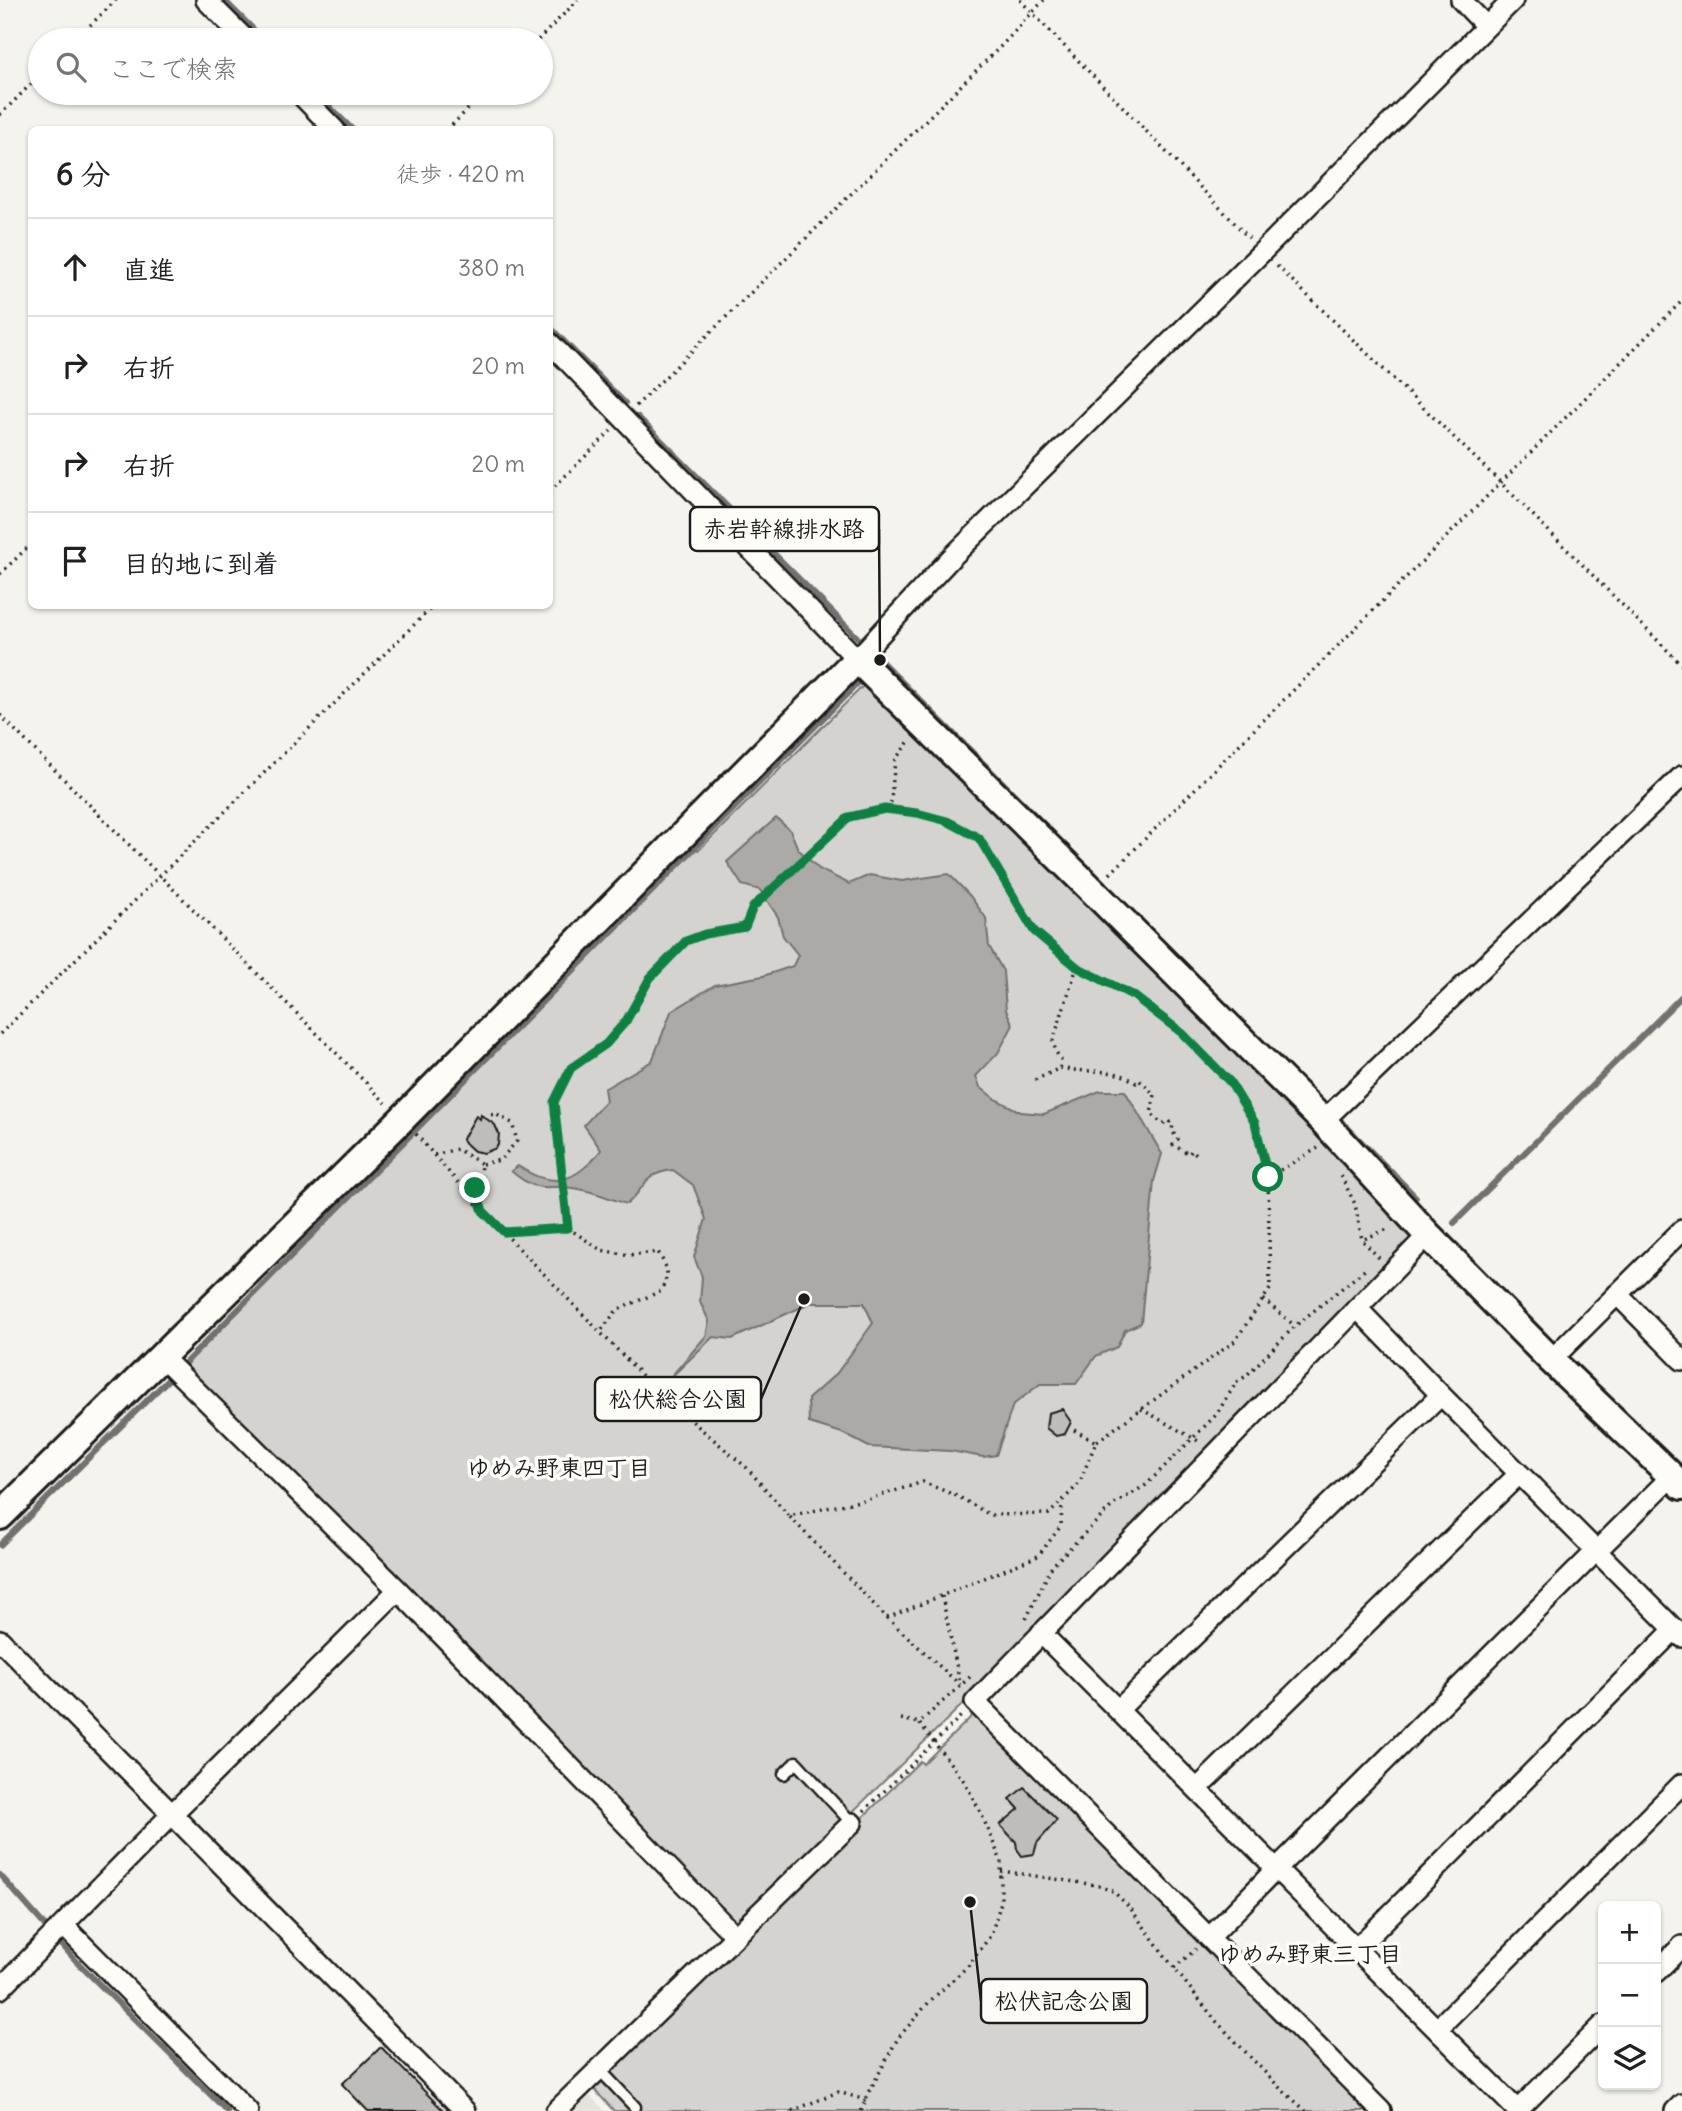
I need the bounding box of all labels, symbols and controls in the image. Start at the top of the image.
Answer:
search box [28,28,553,105]
icon: search [52,48,90,86]
text: ここで検索 [108,52,238,85]
text: 6 分 [56,155,110,193]
text: 徒歩 · 420 m [396,159,525,188]
icon: ahead [56,248,94,286]
text: 直進 [123,253,175,286]
text: 380 m [458,253,525,282]
icon: right [56,346,94,384]
text: 右折 [123,351,175,384]
text: 20 m [472,351,525,380]
icon: right [56,444,94,482]
text: 右折 [123,449,175,482]
text: 20 m [472,449,525,478]
callout: 赤岩幹線排水路 [690,507,879,551]
text: 赤岩幹線排水路 [704,514,865,543]
icon: arrive [56,542,94,580]
text: 目的地に到着 [123,547,279,580]
route start [1252,1161,1283,1192]
route end [459,1172,490,1203]
callout: 松伏総合公園 [595,1377,761,1421]
text: 松伏総合公園 [609,1384,747,1413]
district label: ゆめみ野東四丁目 [467,1453,651,1482]
map controls [1598,1901,1661,2090]
button: + [1598,1901,1661,1964]
district label: ゆめみ野東三丁目 [1218,1939,1402,1968]
button: − [1598,1964,1661,2027]
callout: 松伏記念公園 [981,1979,1147,2023]
text: 松伏記念公園 [995,1986,1133,2015]
button: layers [1598,2027,1661,2090]

